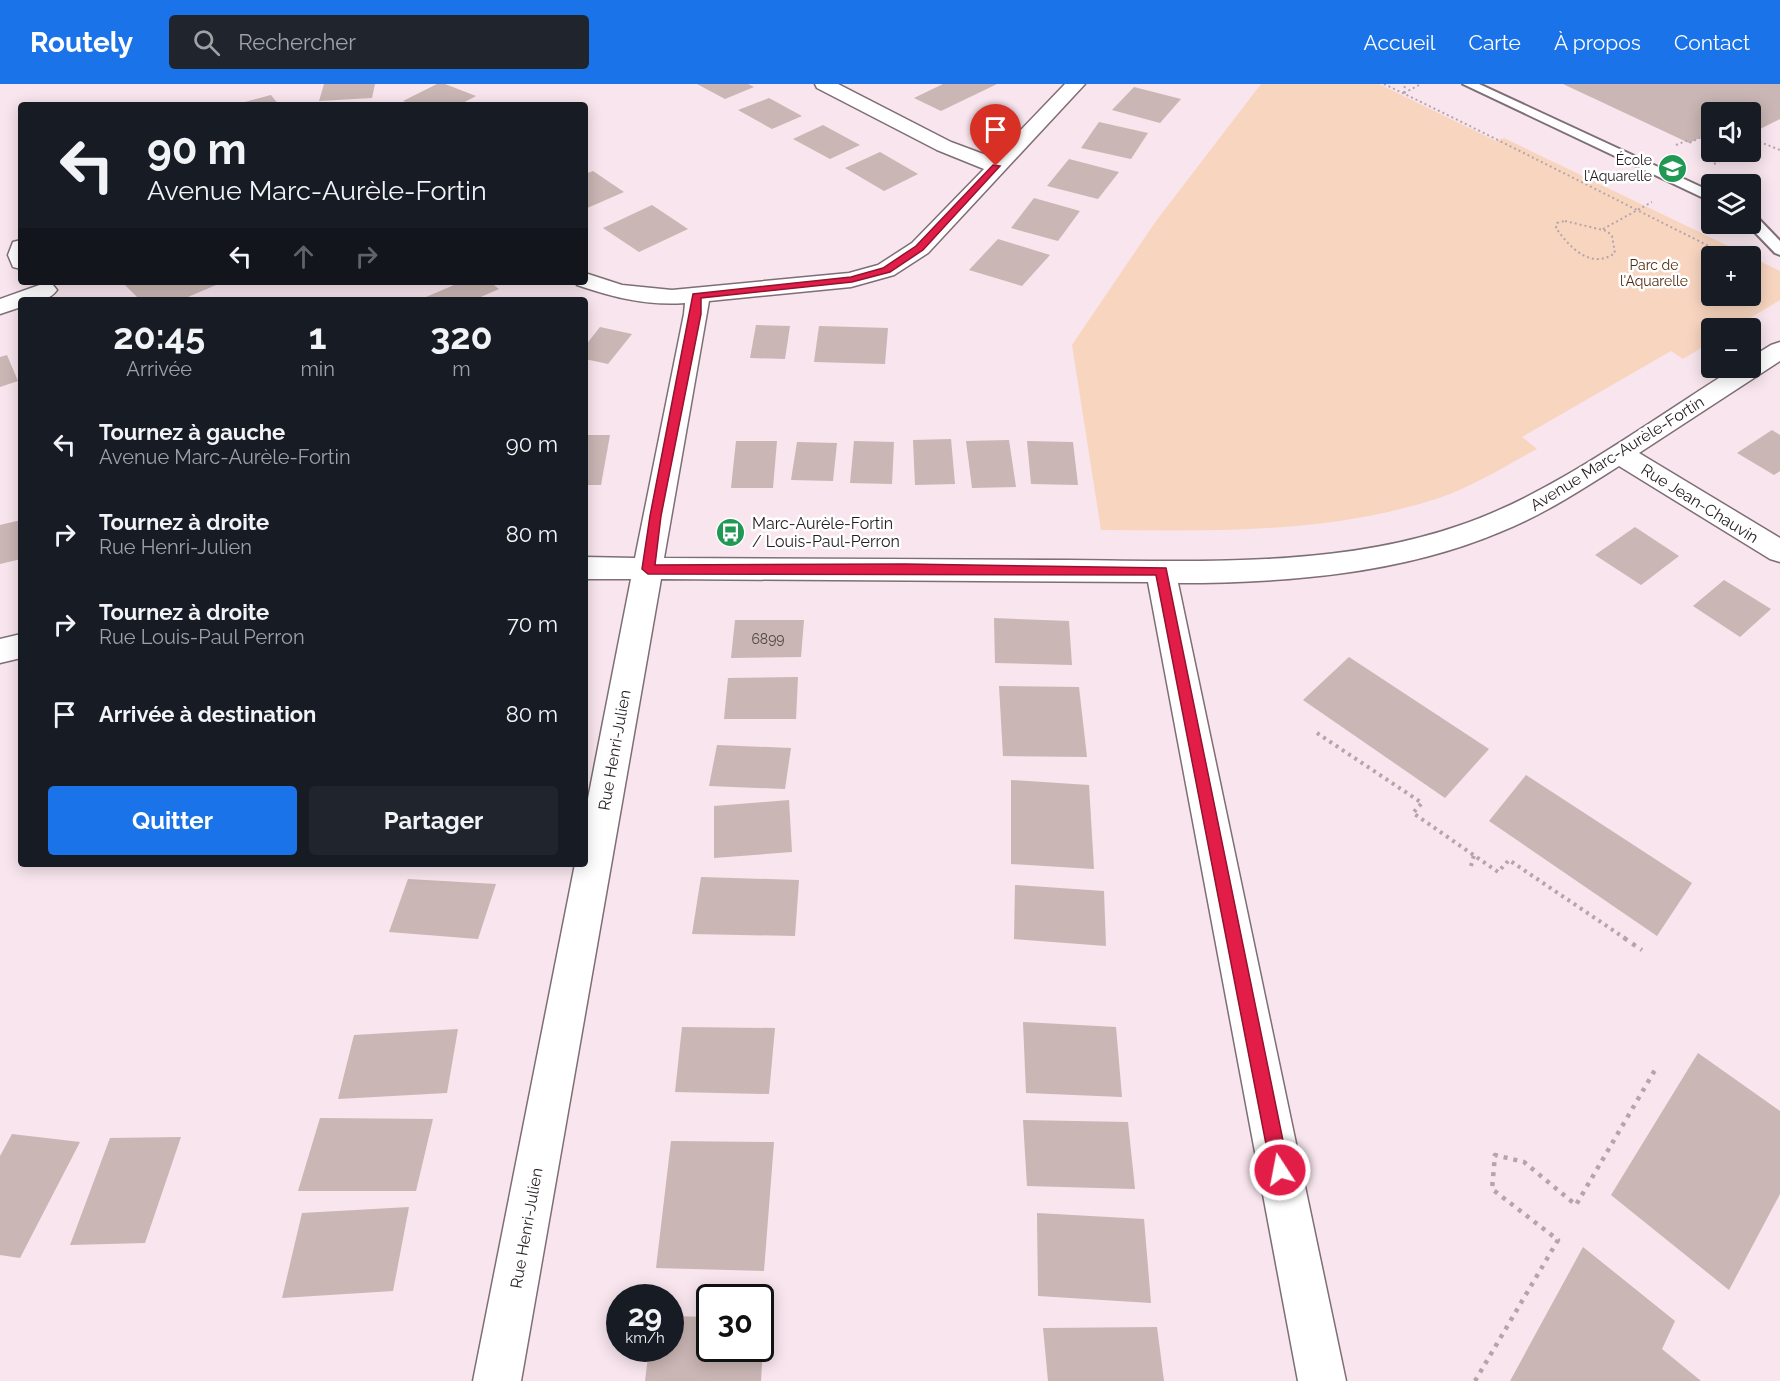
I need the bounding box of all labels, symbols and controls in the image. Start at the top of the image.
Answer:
search box [169,15,589,69]
text: Routely [30,26,133,59]
icon: search [190,26,223,59]
text: Rechercher [238,29,356,55]
text: Accueil [1364,30,1436,55]
text: Carte [1469,30,1521,55]
text: À propos [1554,30,1641,55]
text: Contact [1674,30,1750,55]
map controls [1701,102,1761,378]
button: sound [1701,102,1761,162]
pin [970,104,1021,166]
icon: arrive [979,113,1012,146]
text: 90 m [147,125,247,174]
icon: left [48,126,126,204]
place label: École l'Aquarelle [1584,151,1652,184]
school or university icon: École l'Aquarelle [1657,152,1689,184]
button: layers [1701,174,1761,234]
text: Avenue Marc-Aurèle-Fortin [147,175,487,206]
icon: left [224,240,257,273]
icon: ahead [287,240,320,273]
icon: right [350,240,383,273]
button: + [1701,246,1761,306]
park label: Parc de l'Aquarelle [1620,257,1688,289]
text: 20:45 [113,315,205,357]
text: 1 [309,315,327,357]
text: 320 [430,315,493,357]
button: − [1701,318,1761,378]
text: Arrivée [126,357,192,381]
text: min [300,357,335,381]
text: m [452,357,471,381]
street label: Avenue Marc-Aurèle-Fortin [1527,392,1708,515]
text: Tournez à gauche [99,419,285,445]
icon: left [48,428,81,461]
text: 90 m [506,431,558,457]
text: Avenue Marc-Aurèle-Fortin [99,445,351,469]
street label: Rue Jean-Chauvin [1638,460,1762,547]
text: Tournez à droite [99,509,269,535]
place label: Marc-Aurèle-Fortin / Louis-Paul-Perron [752,514,900,551]
bus stop icon: Marc-Aurèle-Fortin / Louis-Paul-Perron [715,516,747,548]
icon: right [48,518,81,551]
text: 80 m [506,521,558,547]
text: Rue Henri-Julien [99,535,252,559]
text: Tournez à droite [99,599,269,625]
icon: right [48,608,81,641]
text: 70 m [507,611,558,637]
text: Rue Louis-Paul Perron [99,625,305,649]
house number: 6899 [751,631,785,647]
street label: Rue Henri-Julien [595,688,634,812]
icon: arrive [48,698,81,731]
text: Arrivée à destination [99,701,316,727]
text: 80 m [506,701,558,727]
button: Quitter [48,786,297,855]
button: Partager [309,786,558,855]
position arrow [1248,1138,1312,1202]
street label: Rue Henri-Julien [507,1166,546,1290]
speed limit sign: 30 [696,1284,774,1362]
text: 29 [628,1298,662,1333]
text: km/h [625,1329,665,1347]

